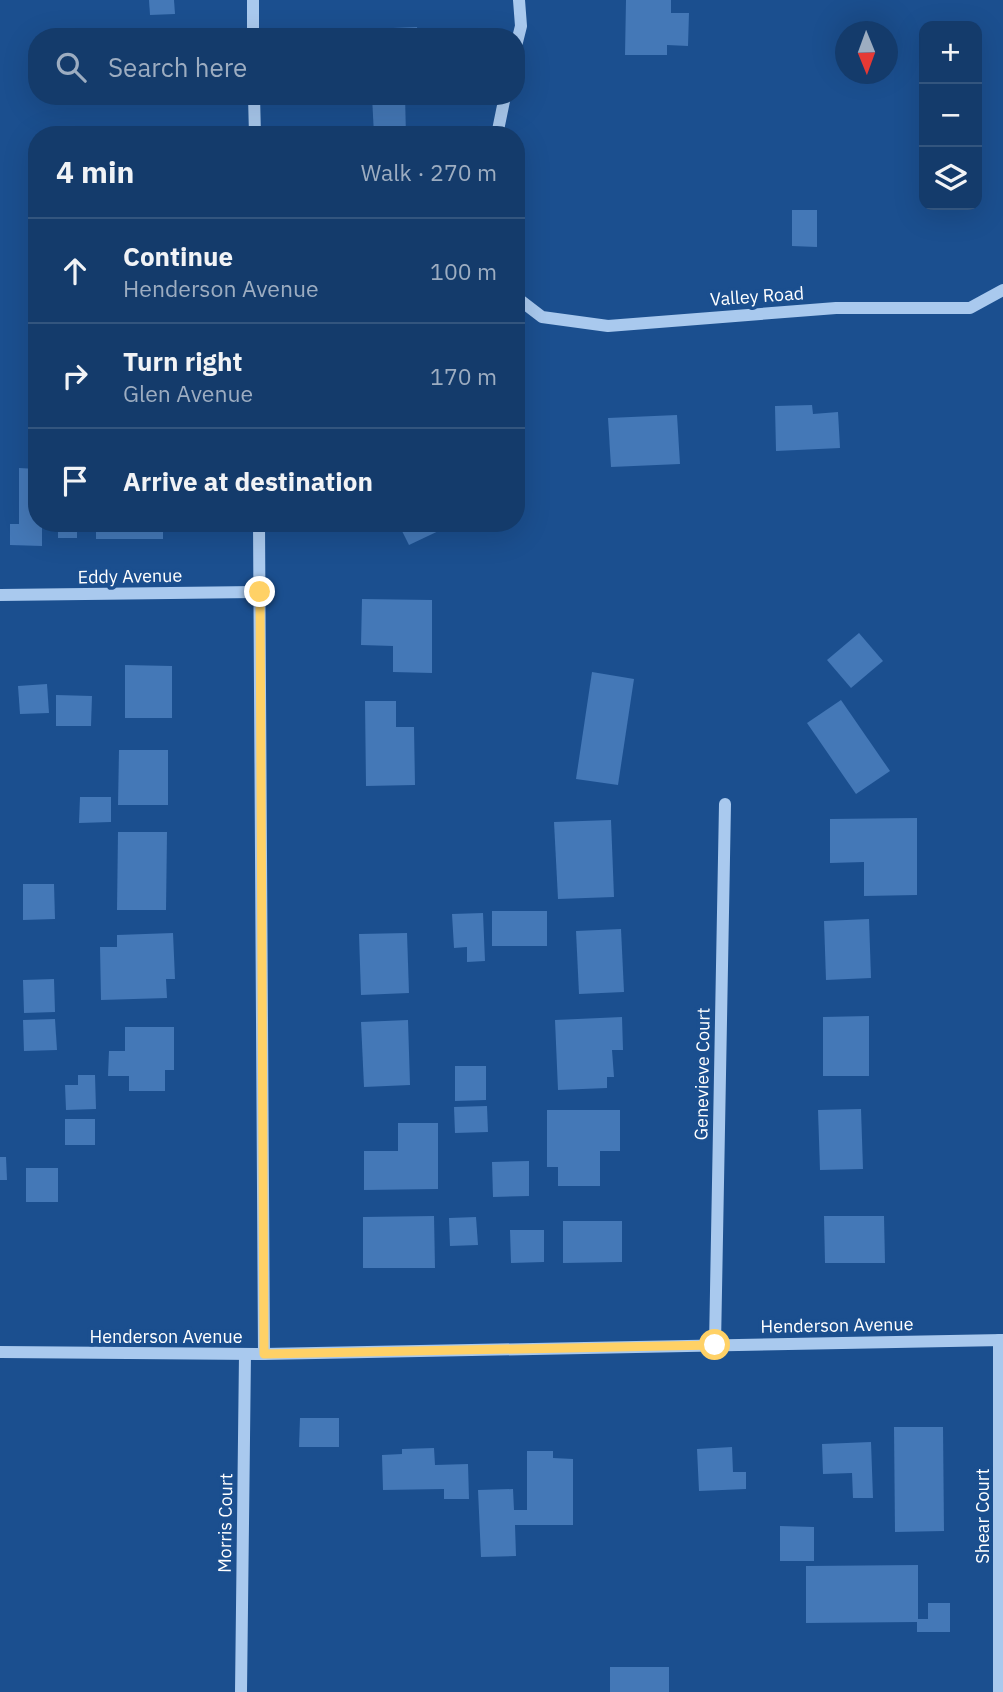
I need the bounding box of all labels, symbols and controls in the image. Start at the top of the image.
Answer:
north arrow [835,21,898,84]
map controls [919,21,982,210]
button: + [919,21,982,84]
search box [28,28,525,105]
icon: search [52,48,90,86]
text: Search here [108,50,247,84]
button: − [919,84,982,147]
button: layers [919,147,982,210]
text: 4 min [56,152,134,191]
text: Walk · 270 m [361,157,497,187]
text: Continue [123,239,233,273]
icon: ahead [56,252,94,290]
text: 100 m [430,256,497,286]
text: Henderson Avenue [123,273,319,303]
street label: Valley Road [709,281,805,311]
text: Turn right [123,344,242,378]
icon: right [56,357,94,395]
text: 170 m [430,361,497,391]
text: Glen Avenue [123,378,253,408]
icon: arrive [56,462,94,500]
text: Arrive at destination [123,464,373,498]
street label: Eddy Avenue [78,564,183,588]
route end [244,576,275,607]
street label: Genevieve Court [689,1007,715,1141]
street label: Henderson Avenue [760,1312,914,1338]
street label: Henderson Avenue [89,1325,243,1348]
route start [699,1329,730,1360]
street label: Shear Court [971,1468,994,1564]
street label: Morris Court [213,1473,237,1573]

